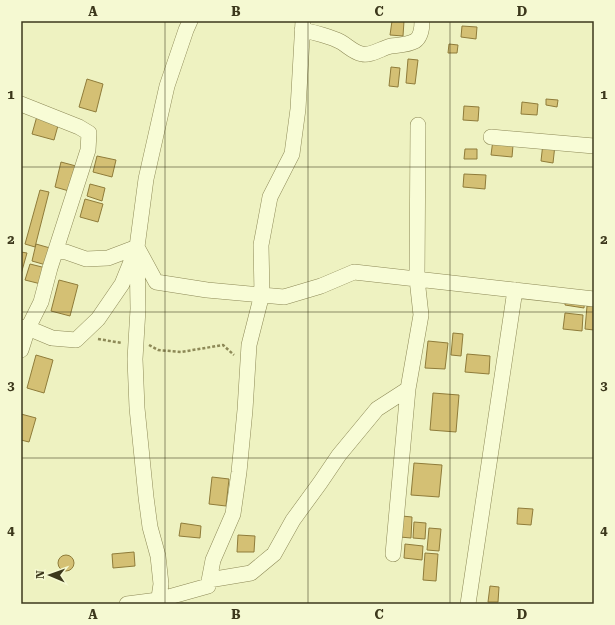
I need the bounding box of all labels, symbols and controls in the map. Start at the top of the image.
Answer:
text: A [88,4,98,19]
text: B [231,4,241,19]
text: C [374,4,384,19]
text: D [517,4,527,19]
text: 1 [7,87,15,102]
text: 1 [600,87,608,102]
text: 2 [7,232,15,247]
text: 2 [600,232,608,247]
text: 3 [7,378,15,393]
text: 3 [600,378,608,393]
text: 4 [7,523,15,538]
text: 4 [600,523,608,538]
north arrow [30,555,70,595]
text: N [34,570,47,579]
text: A [88,607,98,622]
text: B [231,607,241,622]
text: C [374,607,384,622]
text: D [517,607,527,622]

